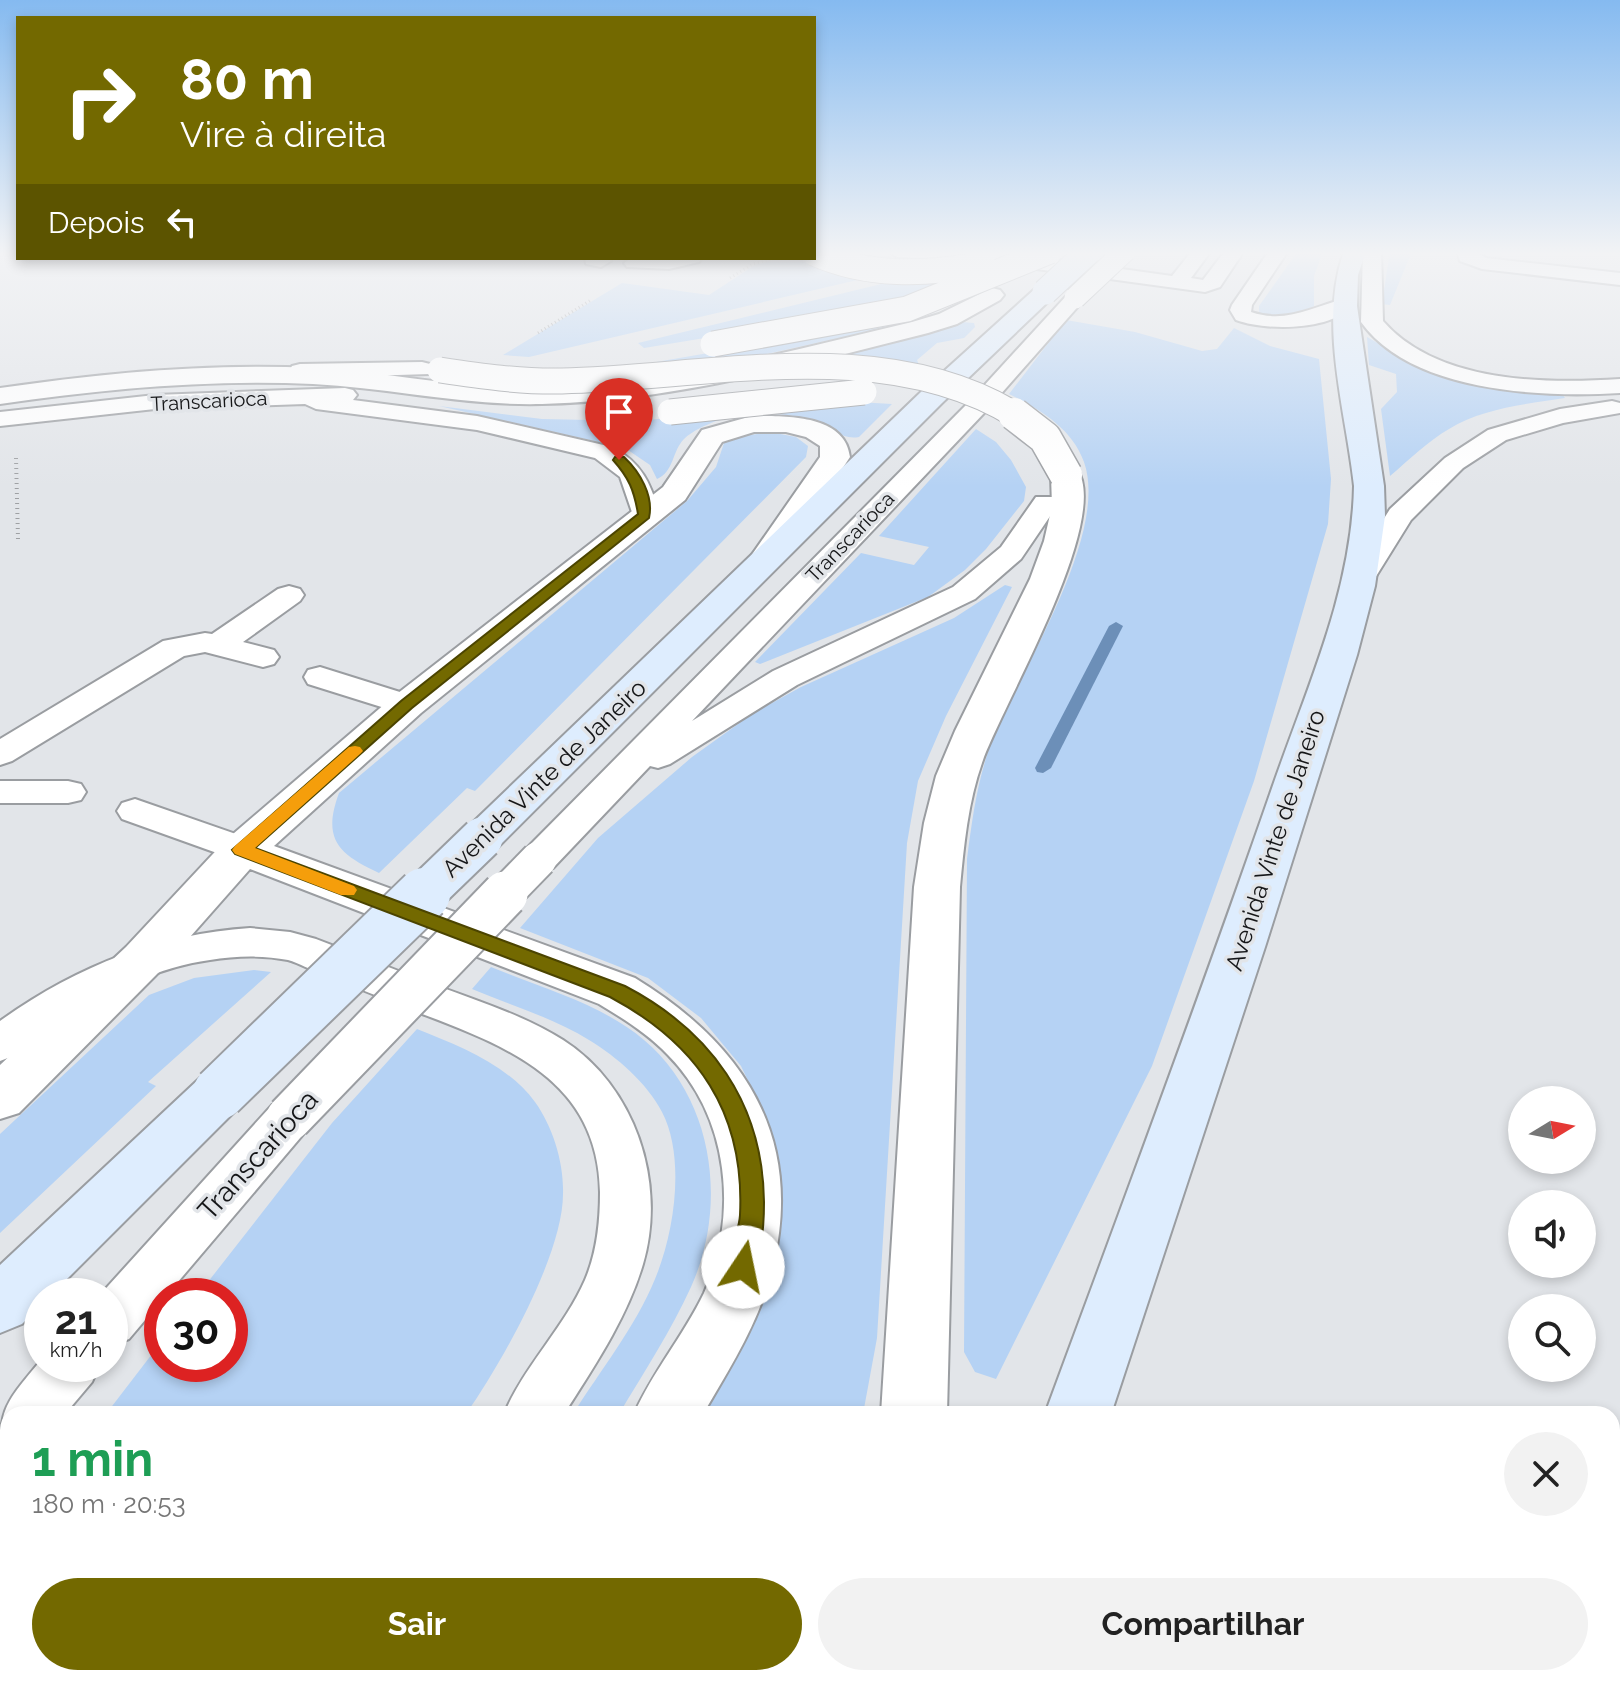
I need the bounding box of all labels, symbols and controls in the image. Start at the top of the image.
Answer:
text: 80 m [180,46,314,112]
icon: right [48,48,152,152]
text: Vire à direita [180,113,386,155]
icon: left [160,200,204,244]
text: Depois [48,205,144,240]
pin [585,378,653,460]
street label: Transcarioca [150,386,268,416]
icon: arrive [597,390,641,434]
street label: Transcarioca [801,487,899,587]
street label: Avenida Vinte de Janeiro [436,673,652,883]
street label: Avenida Vinte de Janeiro [1219,706,1331,974]
street label: Transcarioca [191,1083,325,1227]
north arrow [1508,1086,1596,1174]
map controls [1508,1086,1596,1382]
button: sound [1508,1190,1596,1278]
position arrow [701,1225,785,1309]
speed limit sign: 30 [144,1278,248,1382]
button: search [1508,1294,1596,1382]
text: 21 [55,1296,97,1343]
text: km/h [50,1338,102,1362]
text: 1 min [32,1431,153,1487]
button: close [1504,1432,1588,1516]
text: 180 m · 20:53 [32,1489,186,1519]
button: Sair [32,1578,802,1670]
button: Compartilhar [818,1578,1588,1670]

